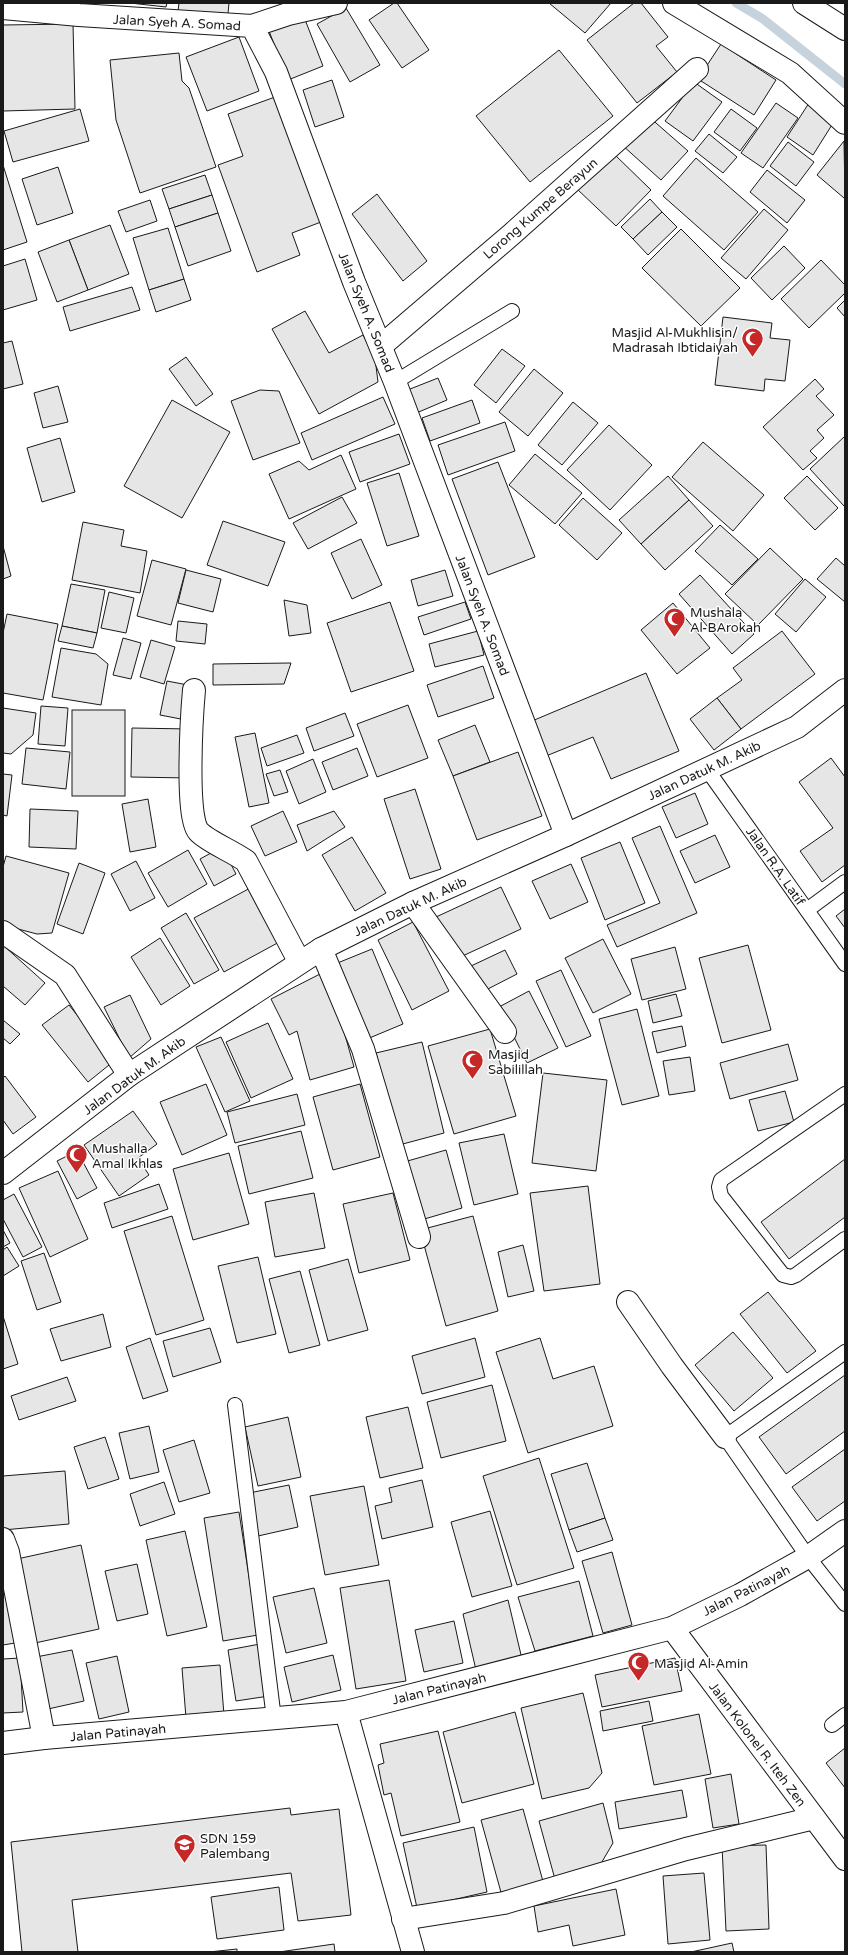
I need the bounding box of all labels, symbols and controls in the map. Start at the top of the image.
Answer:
street label: Jalan Syeh A. Somad [113,12,241,34]
street label: Lorong Kumpe Berayun [480,155,601,263]
street label: Jalan Syeh A. Somad [335,250,397,375]
place label: Masjid Al-Mukhlisin/ Madrasah Ibtidaiyah [611,325,738,356]
mosque icon: Masjid Al-Mukhlisin/ Madrasah Ibtidaiyah [740,326,766,359]
street label: Jalan Syeh A. Somad [452,553,512,678]
place label: Mushala Al-BArokah [690,605,761,636]
mosque icon: Mushala Al-BArokah [662,606,688,639]
street label: Jalan Datuk M. Akib [645,738,763,804]
street label: Jalan R.A. Latif [742,824,808,909]
street label: Jalan Datuk M. Akib [351,874,469,940]
street label: Jalan Datuk M. Akib [80,1033,189,1118]
place label: Masjid Sabilillah [488,1047,543,1078]
mosque icon: Masjid Sabilillah [459,1048,485,1081]
place label: Mushalla Amal Ikhlas [92,1141,163,1172]
mosque icon: Mushalla Amal Ikhlas [64,1142,90,1175]
street label: Jalan Patinayah [700,1562,793,1620]
mosque icon: Masjid Al-Amin [626,1650,652,1683]
place label: Masjid Al-Amin [654,1656,748,1672]
street label: Jalan Patinayah [391,1670,488,1708]
street label: Jalan Kolonel R. Iteh Zen [705,1679,809,1810]
street label: Jalan Patinayah [69,1721,167,1745]
place label: SDN 159 Palembang [200,1831,270,1862]
school or university icon: SDN 159 Palembang [172,1832,198,1865]

